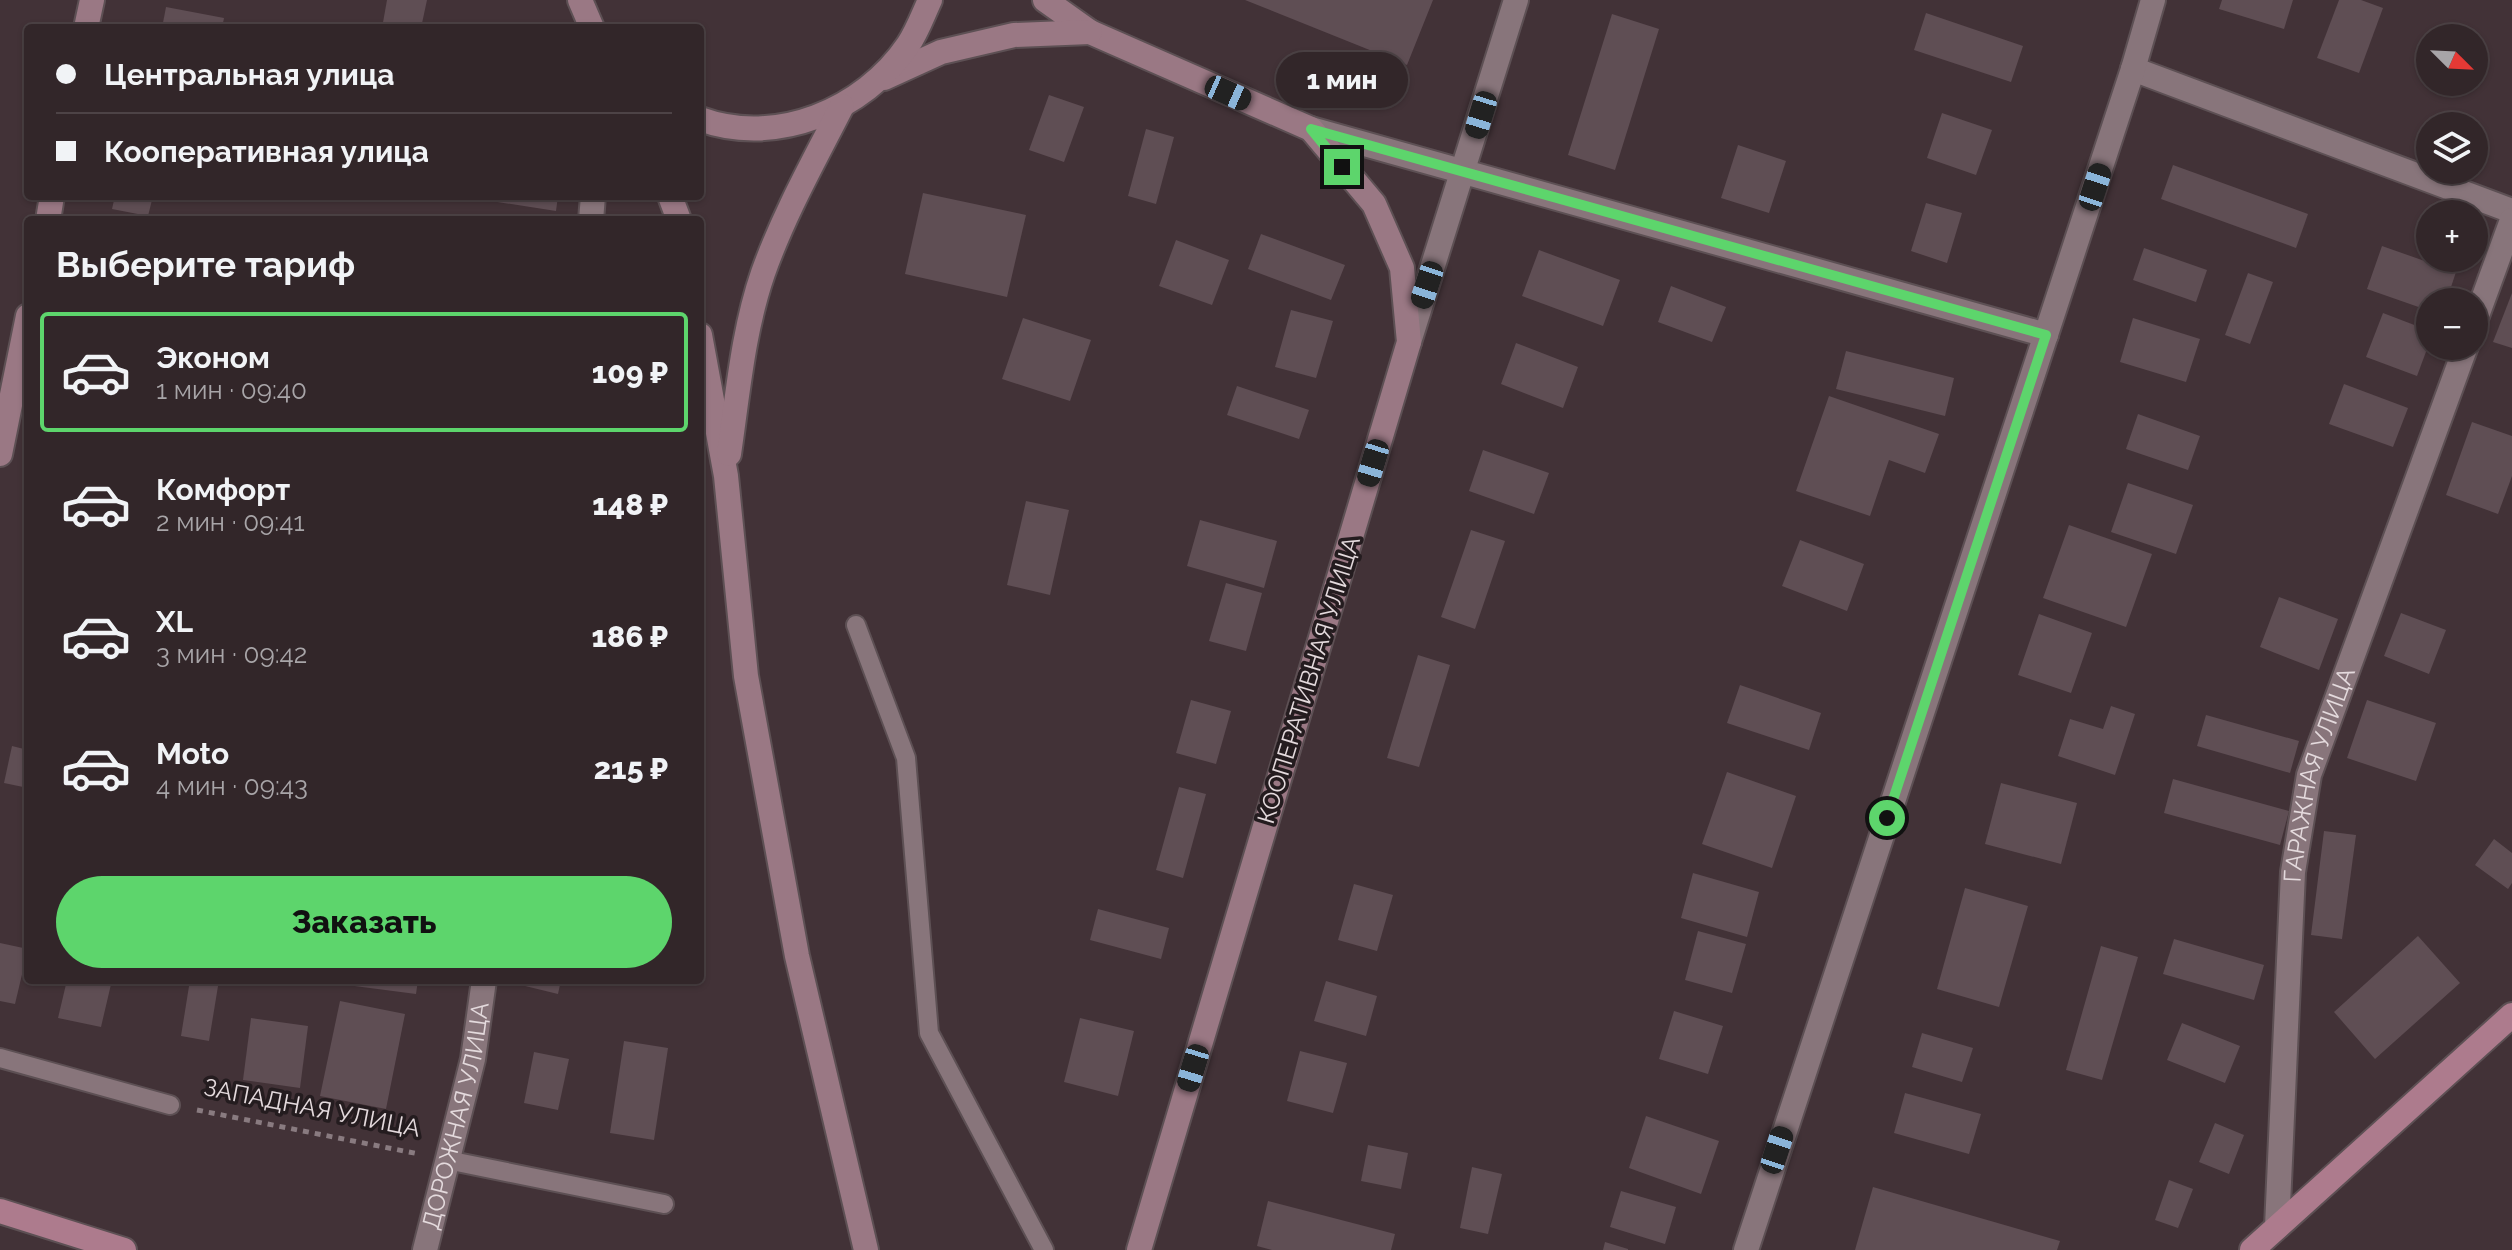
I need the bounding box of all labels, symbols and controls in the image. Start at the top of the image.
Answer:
north arrow [2416,24,2488,96]
map controls [2416,24,2488,360]
callout: 1 мин [1276,51,1408,107]
text: Центральная улица [104,57,395,92]
text: 1 мин [1307,65,1377,95]
car [1201,72,1255,114]
car [1463,89,1499,141]
button: layers [2416,112,2488,184]
text: Кооперативная улица [104,134,429,169]
route end [1324,149,1360,185]
car [2076,160,2114,214]
button: + [2416,200,2488,272]
text: Выберите тариф [56,243,355,285]
car [1408,258,1446,312]
button: − [2416,288,2488,360]
icon: car [60,336,132,408]
text: Эконом [156,340,270,375]
text: 109 ₽ [592,355,668,390]
text: 1 мин · 09:40 [156,375,307,405]
car [1355,437,1391,489]
icon: car [60,468,132,540]
text: Комфорт [156,472,290,507]
text: 148 ₽ [592,487,668,522]
text: 2 мин · 09:41 [156,507,305,537]
street label: КООПЕРАТИВНАЯ УЛИЦА [1251,533,1366,827]
icon: car [60,600,132,672]
text: XL [156,604,193,639]
text: 186 ₽ [591,619,668,654]
text: 3 мин · 09:42 [156,639,307,669]
street label: ГАРАЖНАЯ УЛИЦА [2278,663,2361,883]
icon: car [60,732,132,804]
text: Moto [156,736,229,771]
text: 215 ₽ [594,751,668,786]
text: 4 мин · 09:43 [156,771,308,801]
route start [1869,800,1905,836]
button: Заказать [56,876,672,968]
street label: ДОРОЖНАЯ УЛИЦА [416,1000,495,1232]
car [1175,1042,1211,1094]
street label: ЗАПАДНАЯ УЛИЦА [201,1072,423,1143]
car [1758,1123,1796,1177]

